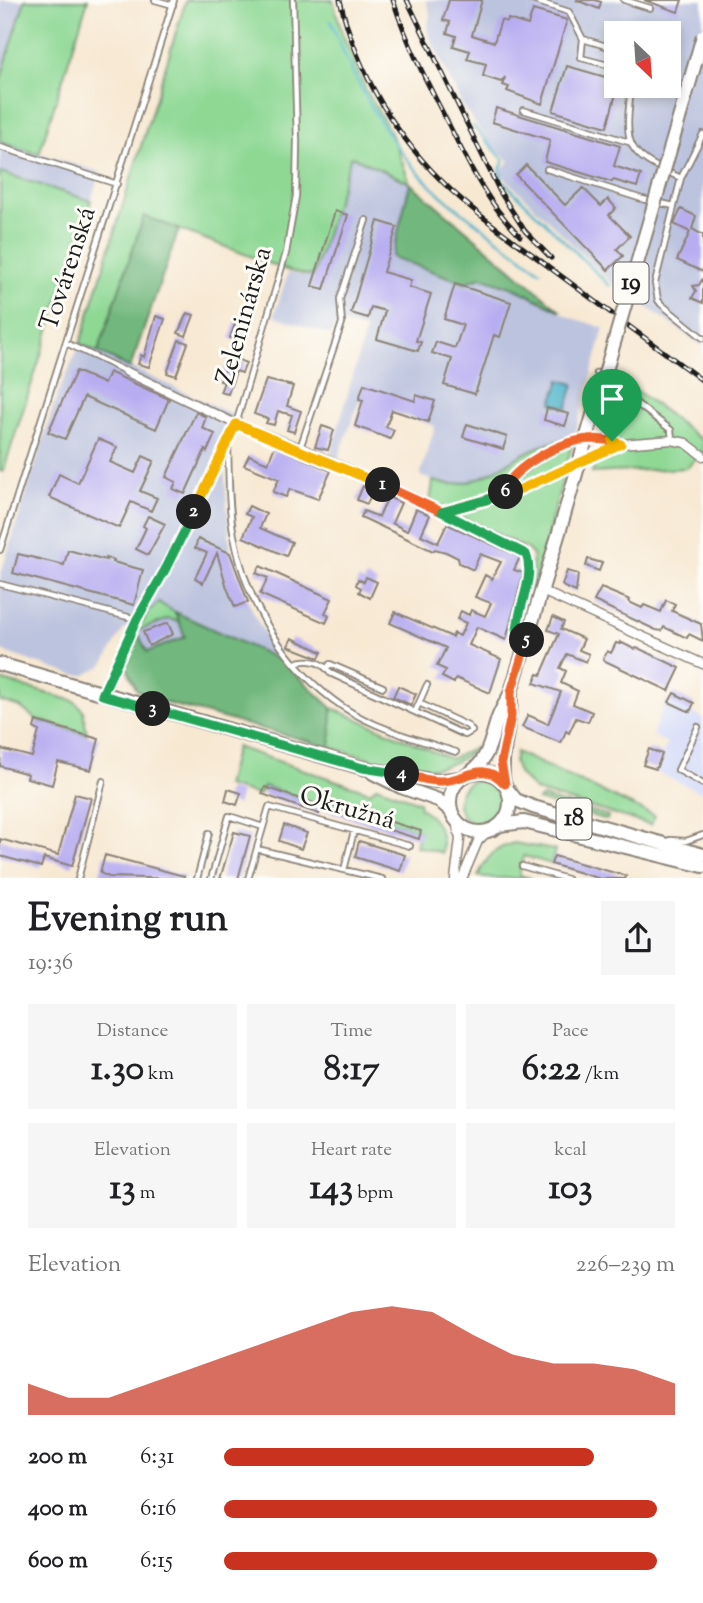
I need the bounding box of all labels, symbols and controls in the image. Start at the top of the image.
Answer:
north arrow [604,21,681,98]
map controls [604,21,681,98]
street label: Továrenská [32,202,106,336]
street label: Zeleninárska [208,243,282,389]
road number: 19 [614,262,648,304]
pin [582,369,642,441]
icon: arrive [593,380,631,418]
pin: 1 [366,468,400,503]
text: 1 [379,471,386,498]
pin: 6 [489,475,524,510]
text: 6 [501,478,510,505]
pin: 2 [176,494,212,530]
text: 2 [189,498,198,525]
pin: 5 [510,622,544,658]
text: 5 [523,626,530,653]
pin: 3 [136,692,170,726]
text: 3 [149,695,156,722]
pin: 4 [384,756,420,792]
text: 4 [397,760,406,787]
street label: Okružná [295,778,399,840]
road number: 18 [556,798,592,840]
text: Evening run [28,894,228,948]
button: share [601,901,675,975]
text: 19:36 [28,947,73,980]
text: Distance [97,1018,168,1045]
text: Time [330,1018,373,1045]
text: Pace [552,1018,589,1045]
text: 1.30 [91,1045,144,1096]
text: 8:17 [323,1045,380,1096]
text: 6:22 [522,1045,581,1096]
text: km [144,1061,174,1088]
text: /km [581,1061,619,1088]
text: Elevation [94,1137,171,1164]
text: Heart rate [311,1137,392,1164]
text: kcal [554,1137,587,1164]
text: 13 [110,1164,136,1215]
text: 143 [309,1164,353,1215]
text: 103 [548,1164,593,1215]
text: m [136,1180,155,1207]
text: bpm [353,1180,394,1207]
text: Elevation [28,1249,121,1282]
text: 226–239 m [576,1249,675,1282]
text: 200 m [28,1441,87,1474]
text: 6:31 [140,1441,174,1474]
text: 400 m [28,1493,88,1526]
text: 6:16 [140,1493,176,1526]
text: 600 m [28,1545,88,1578]
text: 6:15 [140,1545,173,1578]

